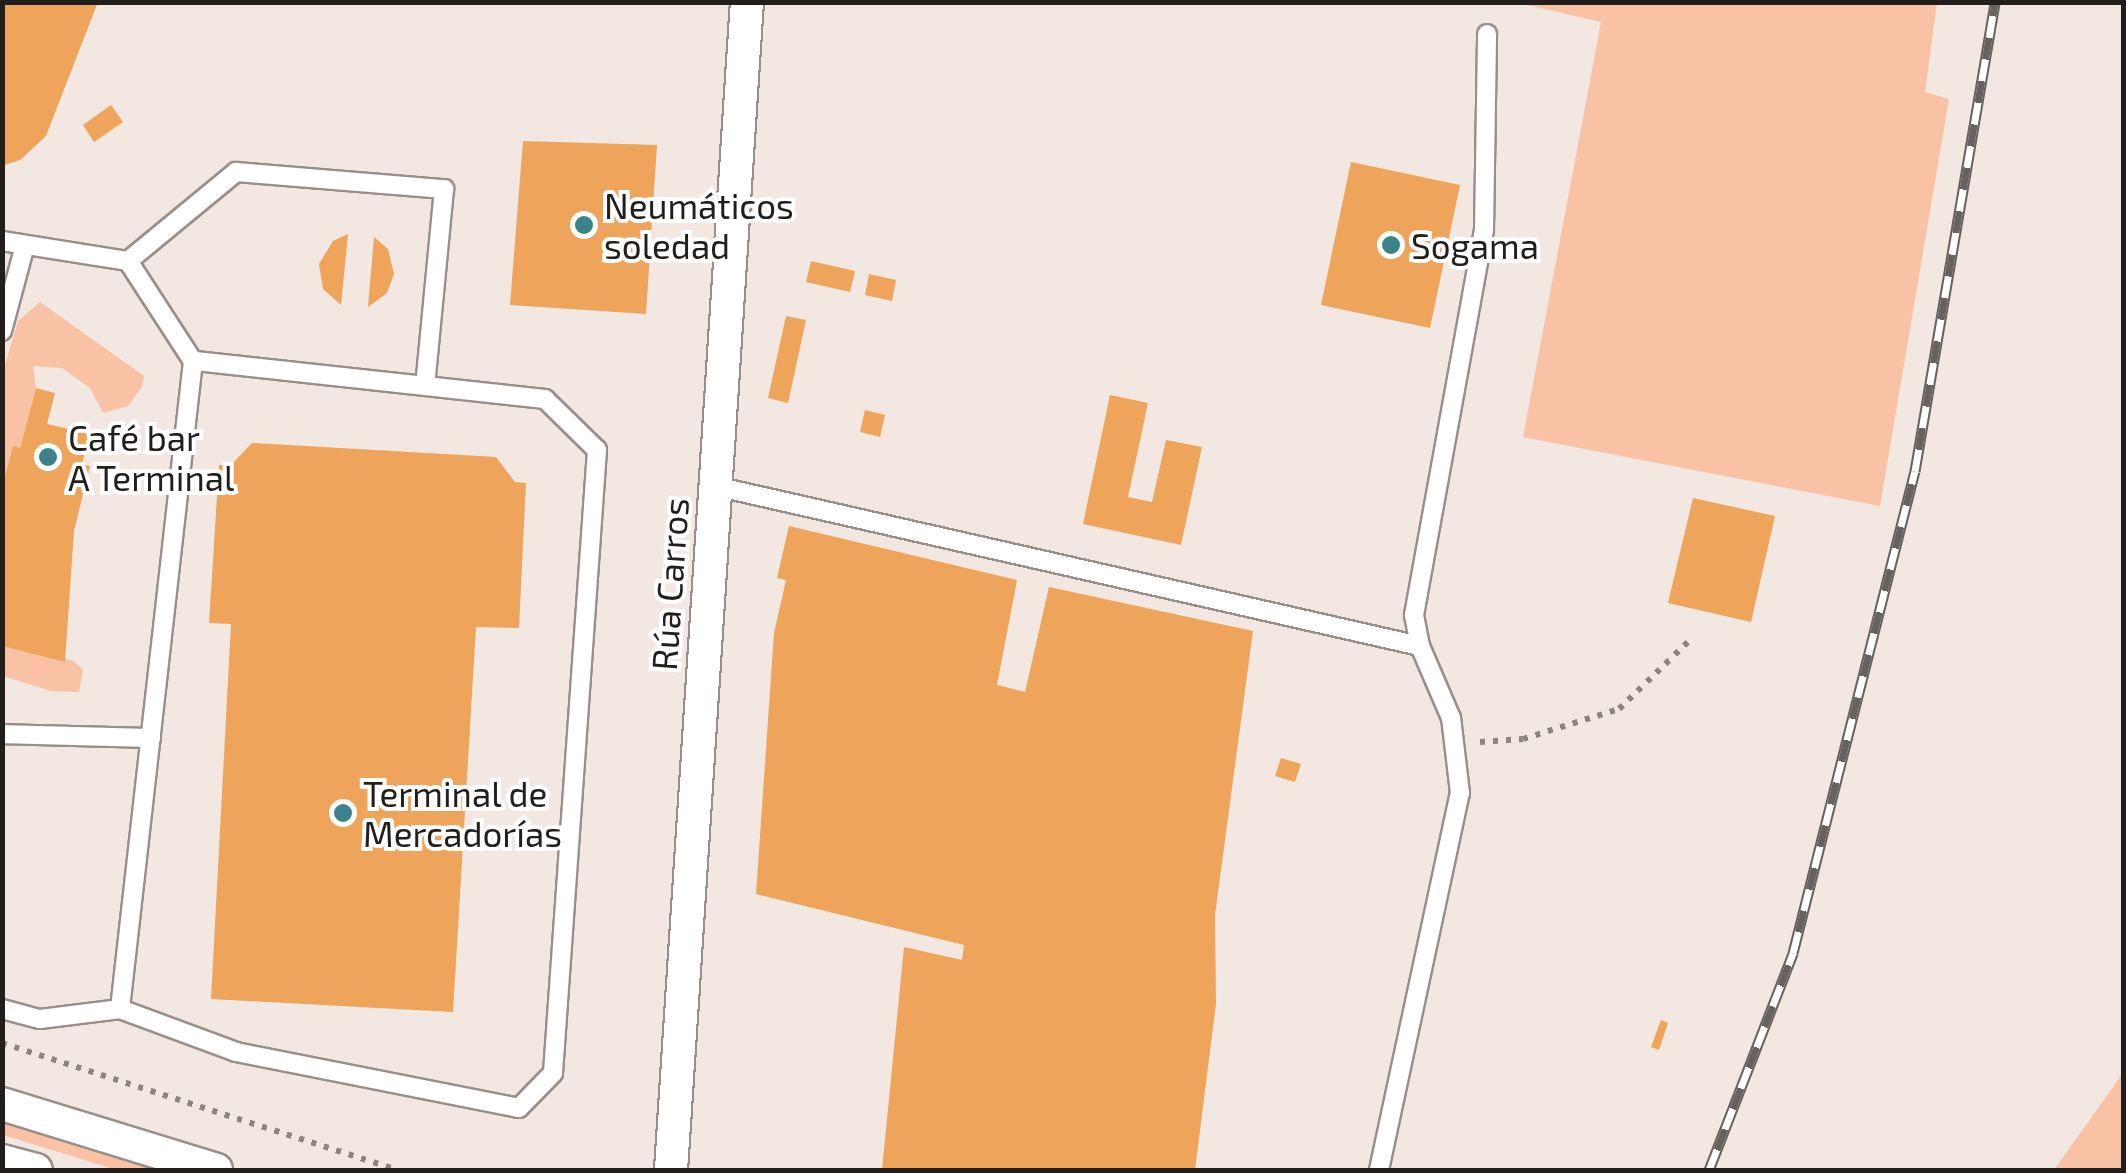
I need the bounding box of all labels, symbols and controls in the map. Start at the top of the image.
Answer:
place label: Neumáticos soledad [604,184,794,266]
marker: Neumáticos soledad [573,214,595,236]
place label: Sogama [1411,224,1539,266]
marker: Sogama [1380,234,1402,256]
place label: Café bar A Terminal [68,416,236,498]
marker: Café bar A Terminal [37,446,59,468]
street label: Rúa Carros [642,496,696,672]
place label: Terminal de Mercadorías [363,772,562,854]
marker: Terminal de Mercadorías [332,802,354,824]

